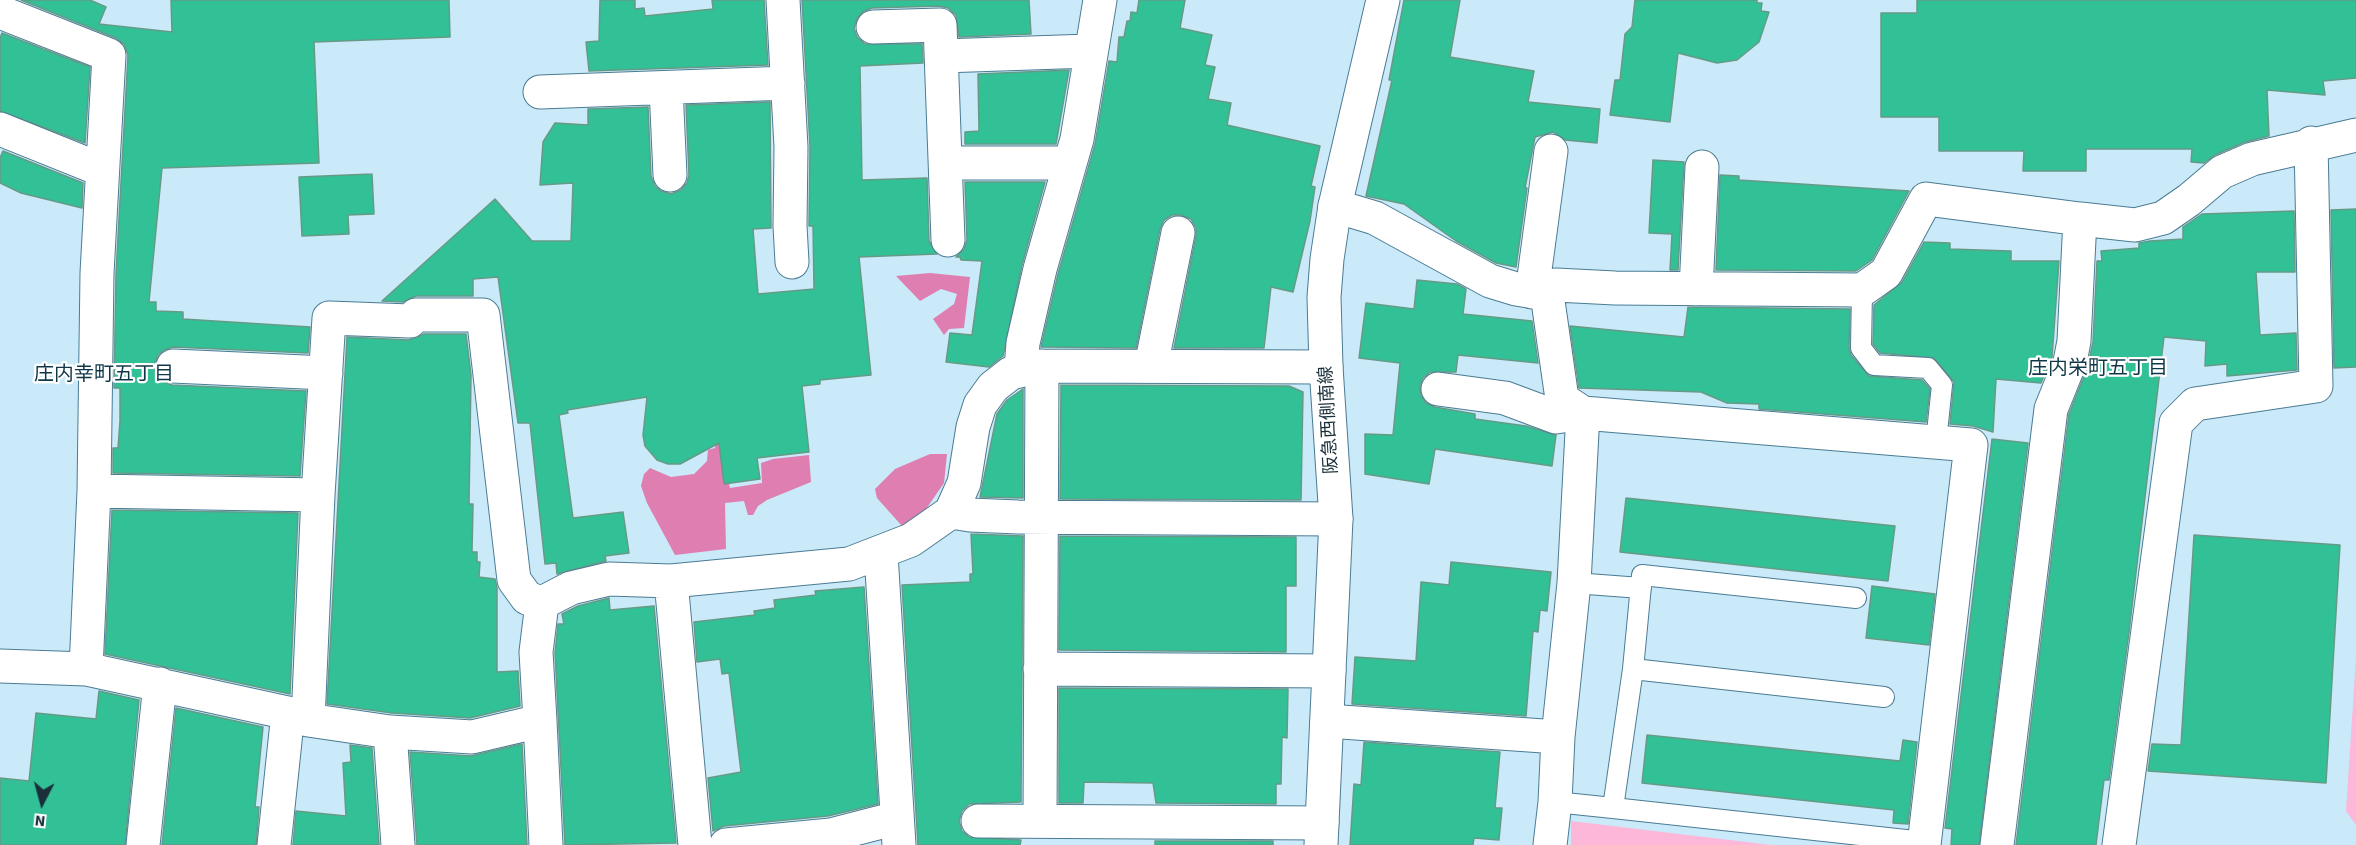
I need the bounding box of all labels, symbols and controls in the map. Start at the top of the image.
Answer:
district label: 庄内栄町五丁目 [2028,358,2168,382]
district label: 庄内幸町五丁目 [34,364,174,388]
street label: 阪急西側南線 [1316,366,1344,474]
north arrow [12,773,72,833]
text: N [34,809,47,832]

